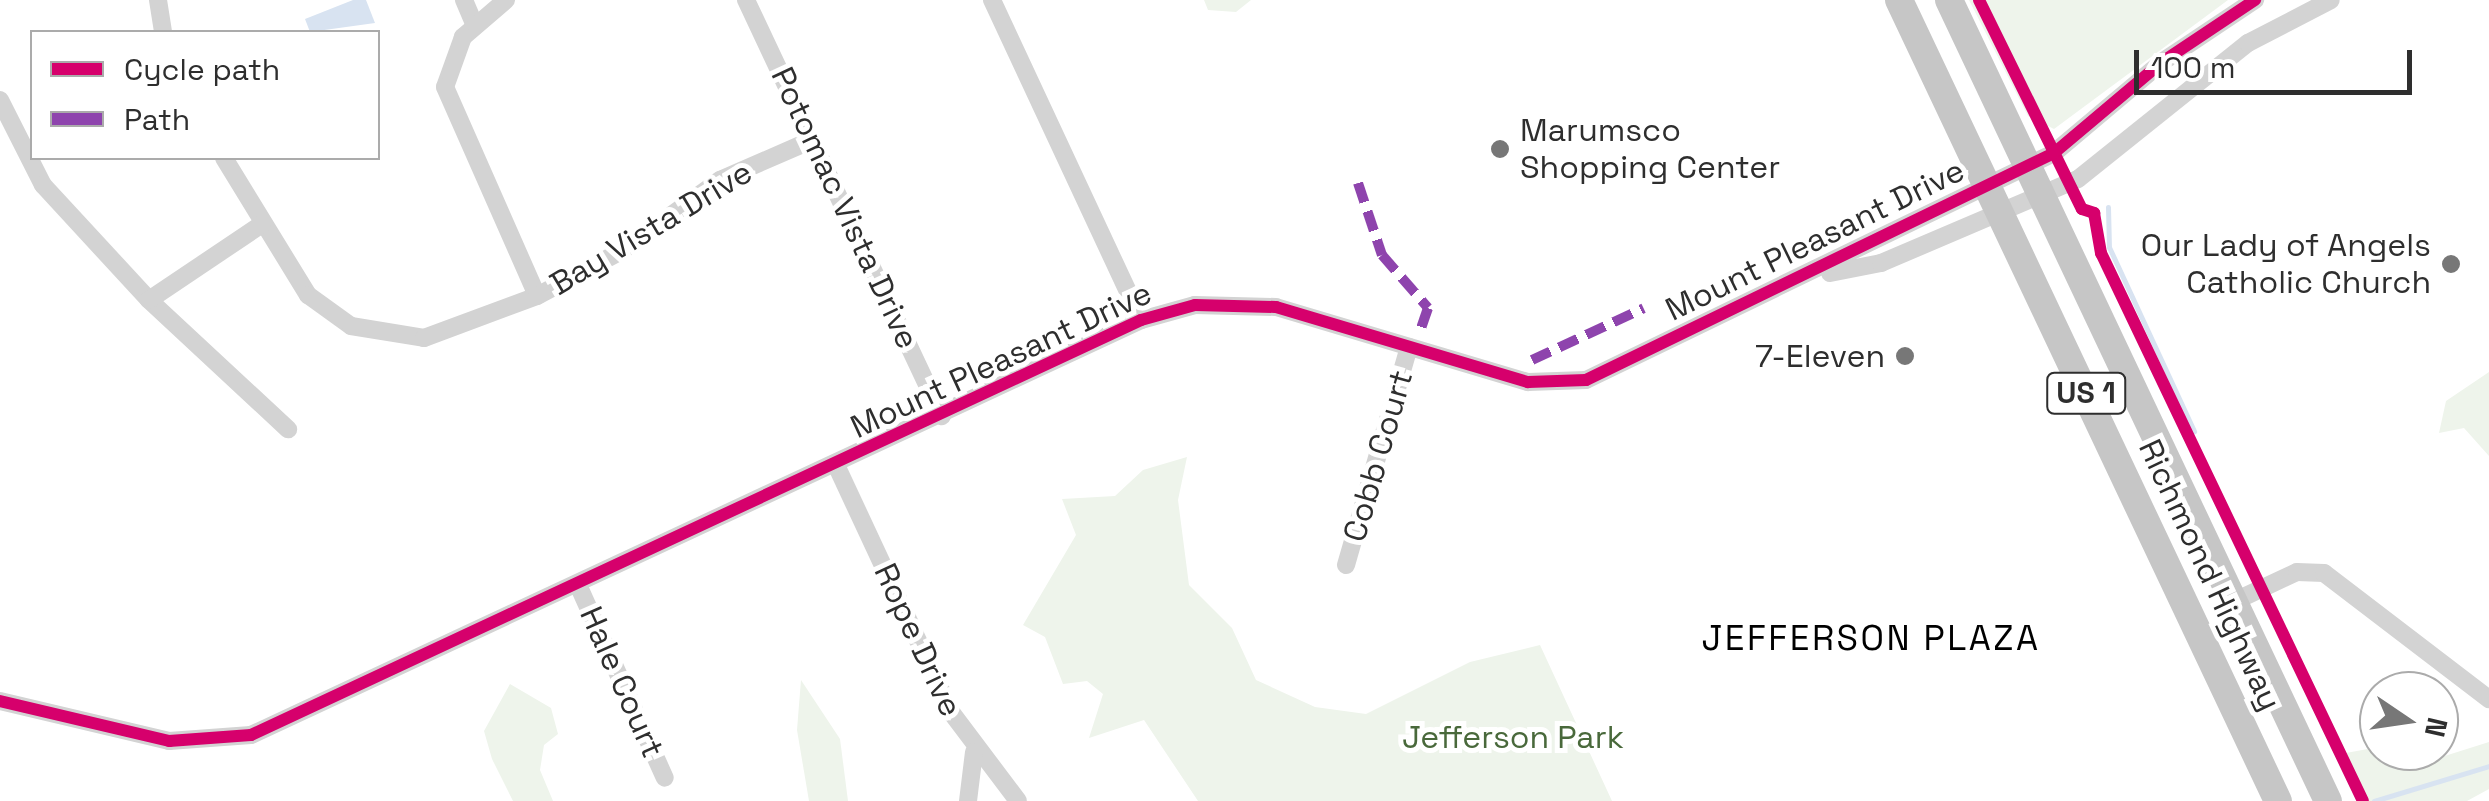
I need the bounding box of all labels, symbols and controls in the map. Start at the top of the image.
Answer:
legend [30,30,380,160]
scale bar [2139,30,2416,92]
text: 100 m [2151,48,2236,87]
text: Cycle path [124,50,280,89]
street label: Potomac Vista Drive [763,61,927,355]
text: Path [124,100,190,139]
place label: Marumsco Shopping Center [1520,112,1780,187]
marker: Marumsco Shopping Center [1489,138,1511,160]
street label: Mount Pleasant Drive [1659,151,1971,329]
street label: Bay Vista Drive [543,153,759,303]
place label: Our Lady of Angels Catholic Church [2140,227,2431,302]
marker: Our Lady of Angels Catholic Church [2440,253,2462,275]
street label: Mount Pleasant Drive [845,273,1157,447]
place label: 7-Eleven [1755,337,1885,375]
marker: 7-Eleven [1894,345,1916,367]
street label: Cobb Court [1335,366,1421,546]
road number: US 1 [2046,368,2126,418]
street label: Richmond Highway [2130,434,2290,716]
street label: Rope Drive [866,557,970,723]
street label: Hale Court [572,601,672,763]
district label: JEFFERSON PLAZA [1701,617,2041,659]
north arrow [2359,671,2459,771]
text: N [2417,714,2456,740]
park label: Jefferson Park [1402,718,1624,756]

